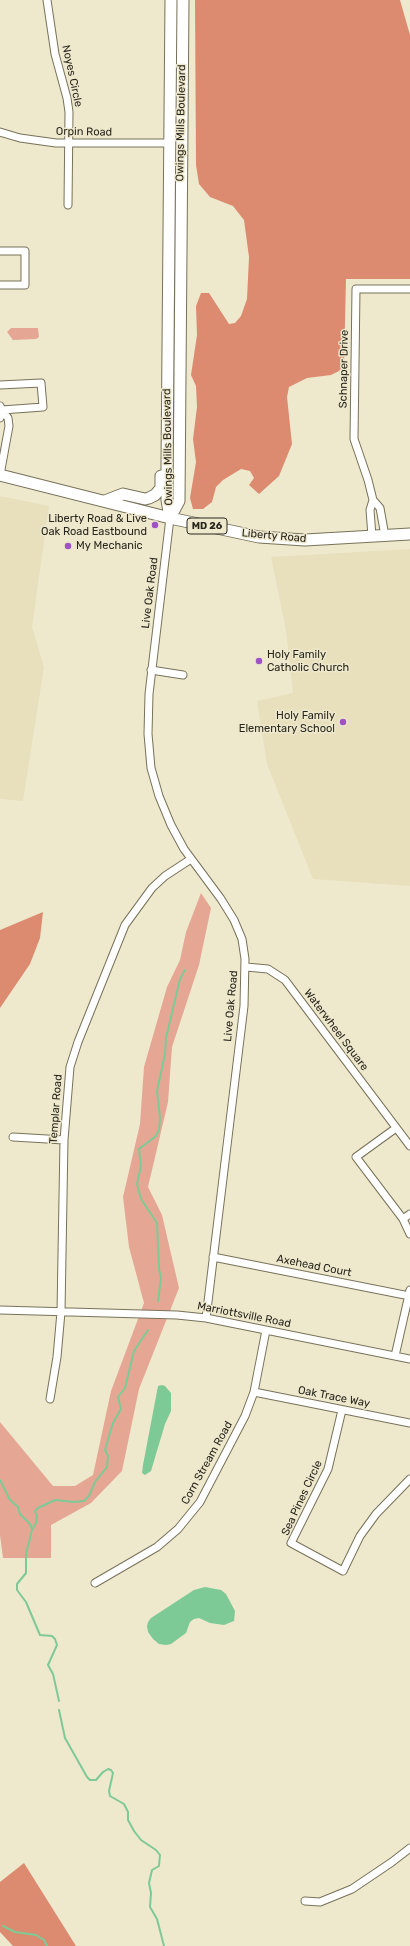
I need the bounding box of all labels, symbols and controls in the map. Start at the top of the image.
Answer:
street label: Noyes Circle [59,44,85,108]
street label: Owings Mills Boulevard [173,64,189,182]
street label: Orpin Road [56,125,112,139]
street label: Schnaper Drive [337,330,351,408]
street label: Owings Mills Boulevard [160,388,176,506]
place label: Liberty Road & Live Oak Road Eastbound [41,512,147,538]
road number: MD 26 [187,518,227,534]
marker: Liberty Road & Live Oak Road Eastbound [150,520,160,530]
street label: Liberty Road [241,527,307,545]
place label: My Mechanic [76,539,143,553]
marker: My Mechanic [63,541,73,551]
street label: Live Oak Road [139,557,161,629]
place label: Holy Family Catholic Church [267,648,349,674]
marker: Holy Family Catholic Church [254,656,264,666]
place label: Holy Family Elementary School [239,709,335,735]
marker: Holy Family Elementary School [338,717,348,727]
street label: Live Oak Road [221,970,241,1042]
street label: Waterwheel Square [301,987,371,1073]
street label: Templar Road [47,1074,65,1144]
street label: Axehead Court [275,1252,353,1280]
street label: Marriottsville Road [196,1299,292,1331]
street label: Oak Trace Way [297,1384,371,1410]
street label: Corn Stream Road [179,1419,235,1507]
street label: Sea Pines Circle [279,1458,325,1538]

